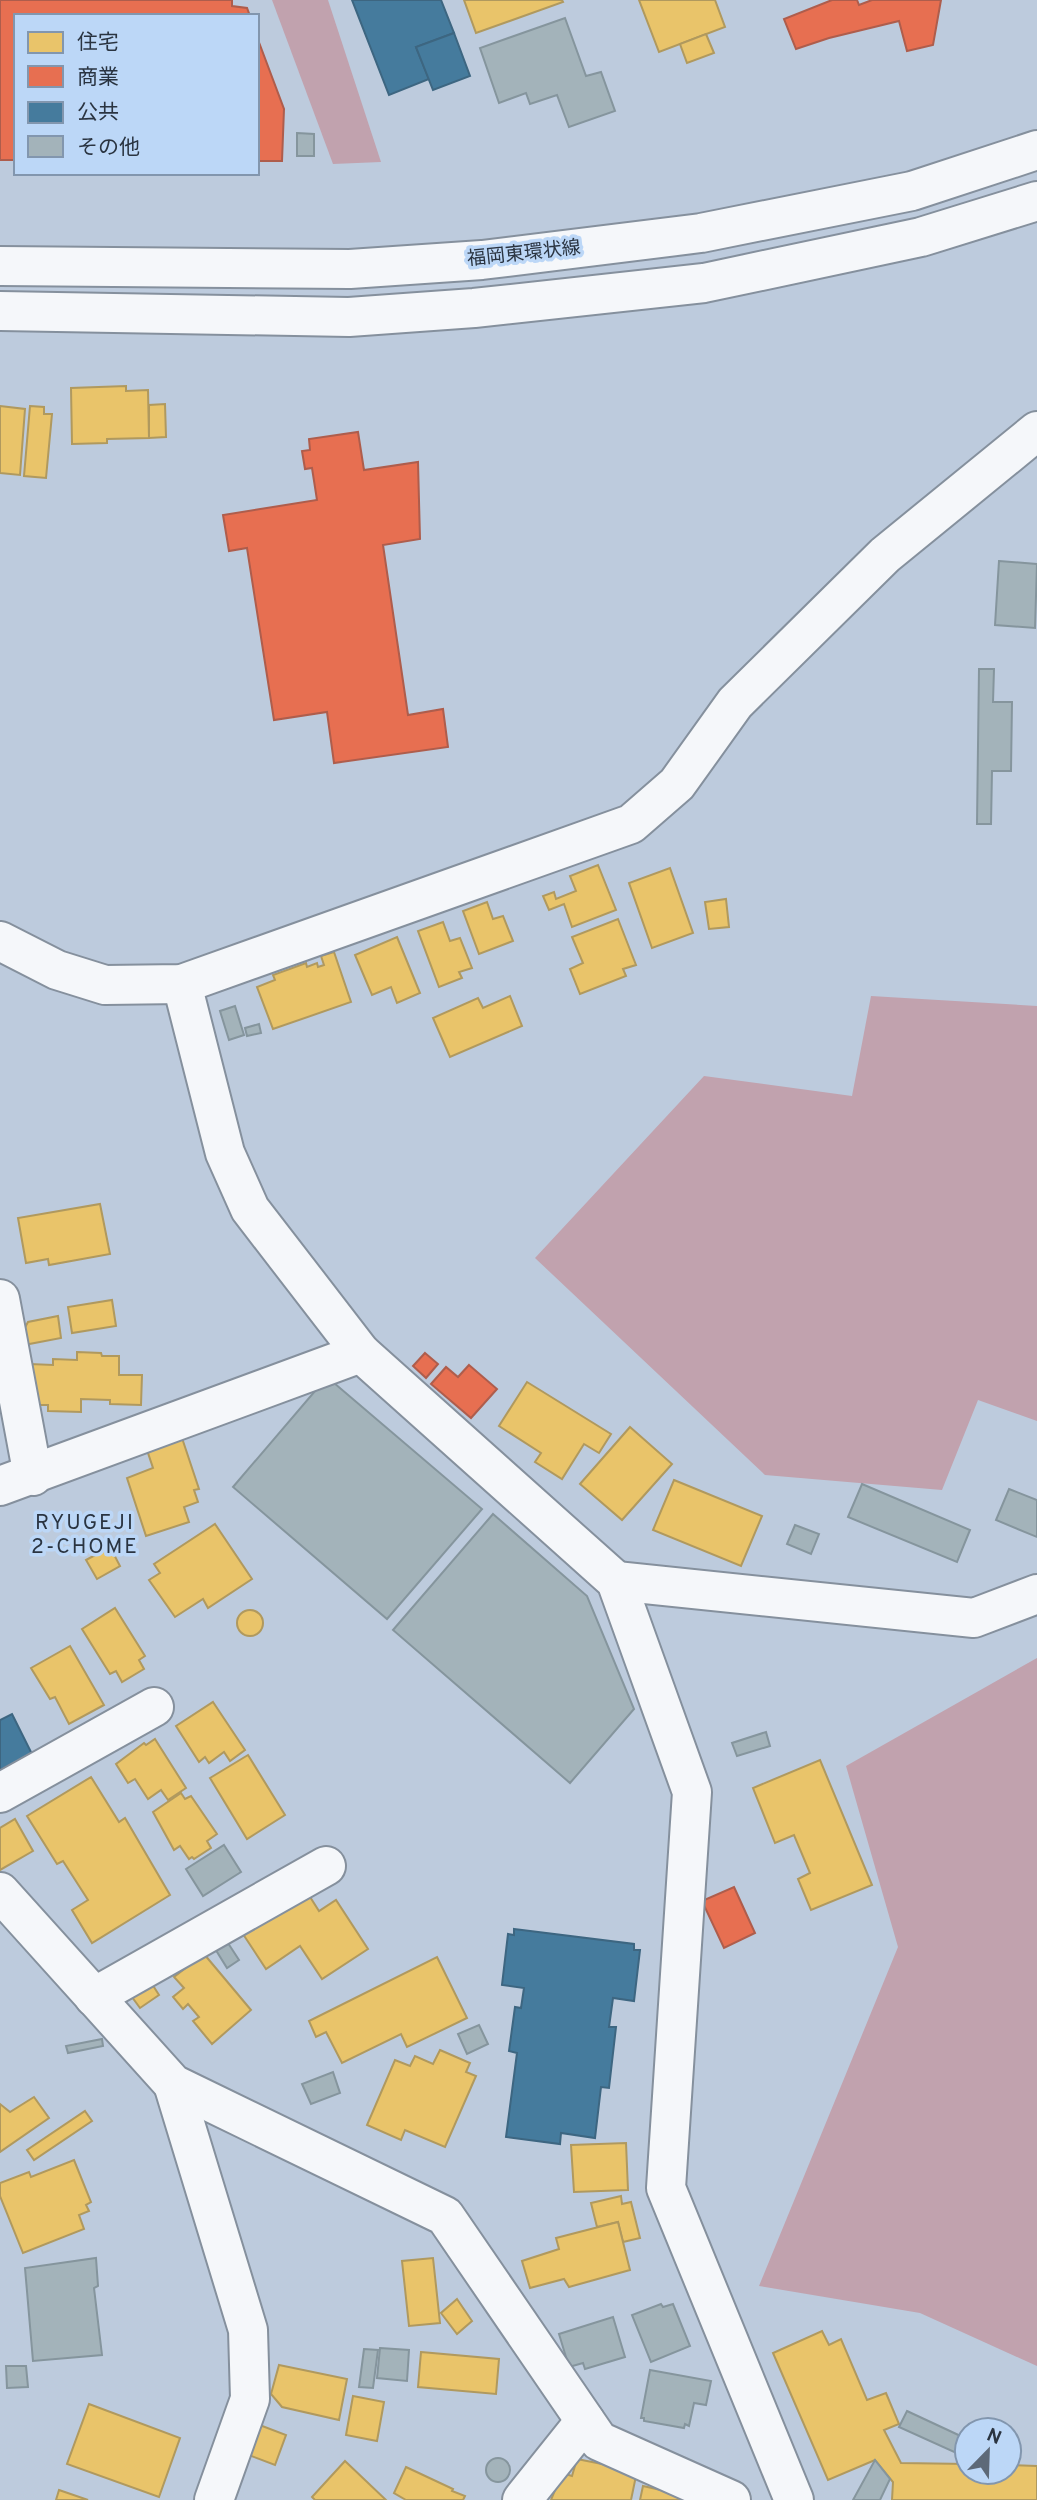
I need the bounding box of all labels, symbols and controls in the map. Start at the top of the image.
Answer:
legend [14,14,259,175]
text: 住宅 [77,30,119,57]
text: 商業 [77,65,119,92]
text: 公共 [77,100,119,127]
text: その他 [77,135,140,162]
street label: 福岡東環状線 [466,236,582,272]
district label: RYUGEJI 2-CHOME [31,1510,139,1561]
north arrow [953,2416,1023,2486]
text: N [983,2423,1005,2451]

